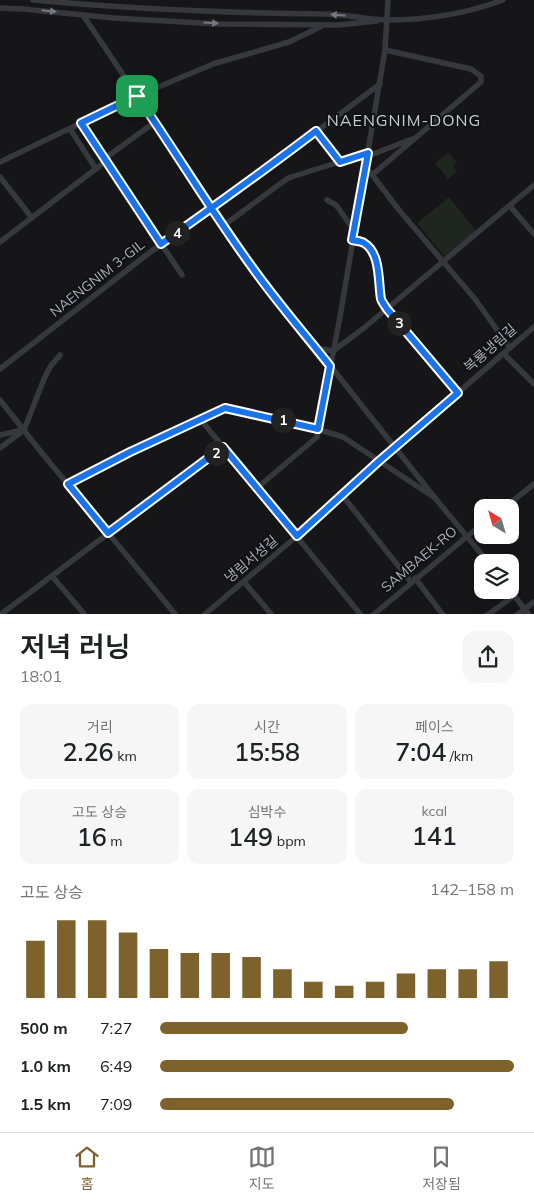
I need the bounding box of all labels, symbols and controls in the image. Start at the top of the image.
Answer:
one-way arrow [41,7,57,15]
one-way arrow [330,10,346,18]
one-way arrow [203,19,219,27]
pin [116,75,158,117]
icon: arrive [123,82,151,110]
district label: NAENGNIM-DONG [327,110,481,130]
pin: 4 [164,220,190,246]
text: 4 [173,224,182,242]
street label: NAENGNIM 3-GIL [46,235,148,321]
pin: 3 [386,310,412,336]
text: 3 [395,314,404,332]
street label: 복룡냉림길 [460,320,520,376]
pin: 1 [270,408,296,432]
text: 1 [279,411,288,429]
pin: 2 [204,440,228,466]
text: 2 [212,444,221,462]
north arrow [474,499,519,544]
map controls [474,499,519,599]
street label: SAMBAEK-RO [377,522,461,596]
street label: 냉림서성길 [221,531,281,587]
button: layers [474,554,519,599]
text: 저녁 러닝 [20,629,131,664]
button: share [462,631,514,683]
text: 18:01 [20,666,62,686]
text: 거리 [87,718,113,736]
text: 시간 [254,718,280,736]
text: 페이스 [415,718,454,736]
text: 2.26 [63,736,114,767]
text: 15:58 [234,736,300,767]
text: 7:04 [395,736,446,767]
text: km [114,747,137,765]
text: /km [446,747,473,765]
text: kcal [422,802,447,820]
text: 고도 상승 [72,803,127,821]
text: 심박수 [248,803,286,821]
text: 141 [412,820,457,851]
text: 16 [77,821,107,852]
text: 149 [228,821,273,852]
text: m [107,832,123,850]
text: bpm [273,832,306,850]
text: 142–158 m [430,879,514,899]
text: 고도 상승 [20,882,83,902]
text: 500 m [20,1018,68,1038]
text: 7:27 [100,1018,132,1038]
text: 1.0 km [20,1056,71,1076]
text: 6:49 [100,1056,132,1076]
text: 1.5 km [20,1094,71,1114]
text: 7:09 [100,1094,132,1114]
tab: 홈 [73,1143,101,1193]
tab: 지도 [248,1143,276,1193]
tab: 저장됨 [422,1143,461,1193]

